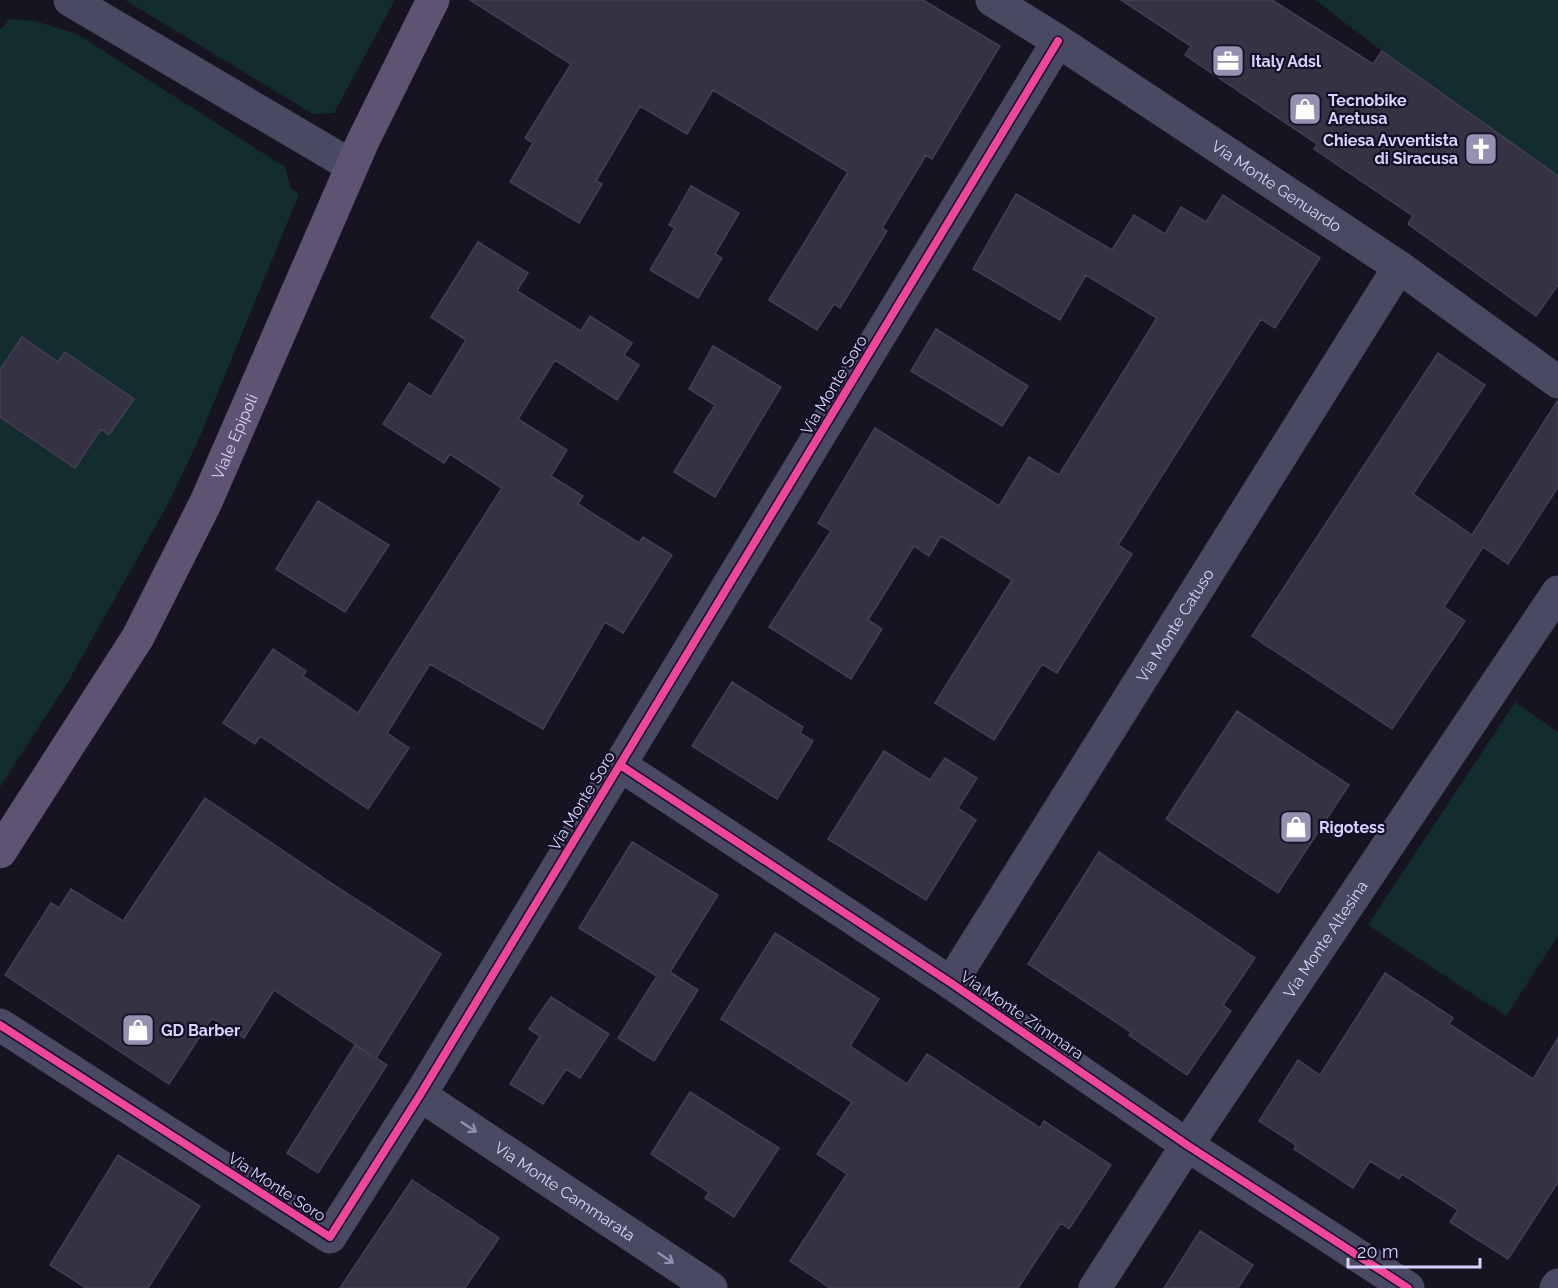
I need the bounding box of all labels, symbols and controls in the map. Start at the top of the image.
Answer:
office icon: Italy Adsl [1210,43,1246,79]
place label: Italy Adsl [1251,52,1322,71]
shop icon: Tecnobike Aretusa [1287,91,1323,127]
place label: Tecnobike Aretusa [1328,91,1407,128]
place label: Chiesa Avventista di Siracusa [1323,131,1458,168]
church icon: Chiesa Avventista di Siracusa [1463,131,1499,167]
street label: Via Monte Genuardo [1208,136,1345,236]
street label: Via Monte Soro [797,332,871,438]
street label: Viale Epipoli [208,391,261,482]
street label: Via Monte Catuso [1132,565,1217,686]
street label: Via Monte Soro [545,748,619,854]
shop icon: Rigotess [1278,809,1314,845]
place label: Rigotess [1319,818,1385,837]
street label: Via Monte Altesina [1279,877,1371,1001]
street label: Via Monte Zimmara [957,967,1087,1063]
shop icon: GD Barber [120,1012,156,1048]
place label: GD Barber [161,1021,240,1040]
one-way arrow [460,1121,477,1134]
street label: Via Monte Cammarata [491,1138,639,1245]
street label: Via Monte Soro [225,1148,329,1226]
scale bar [1348,1231,1480,1269]
text: 20 m [1357,1241,1399,1262]
one-way arrow [657,1253,674,1265]

